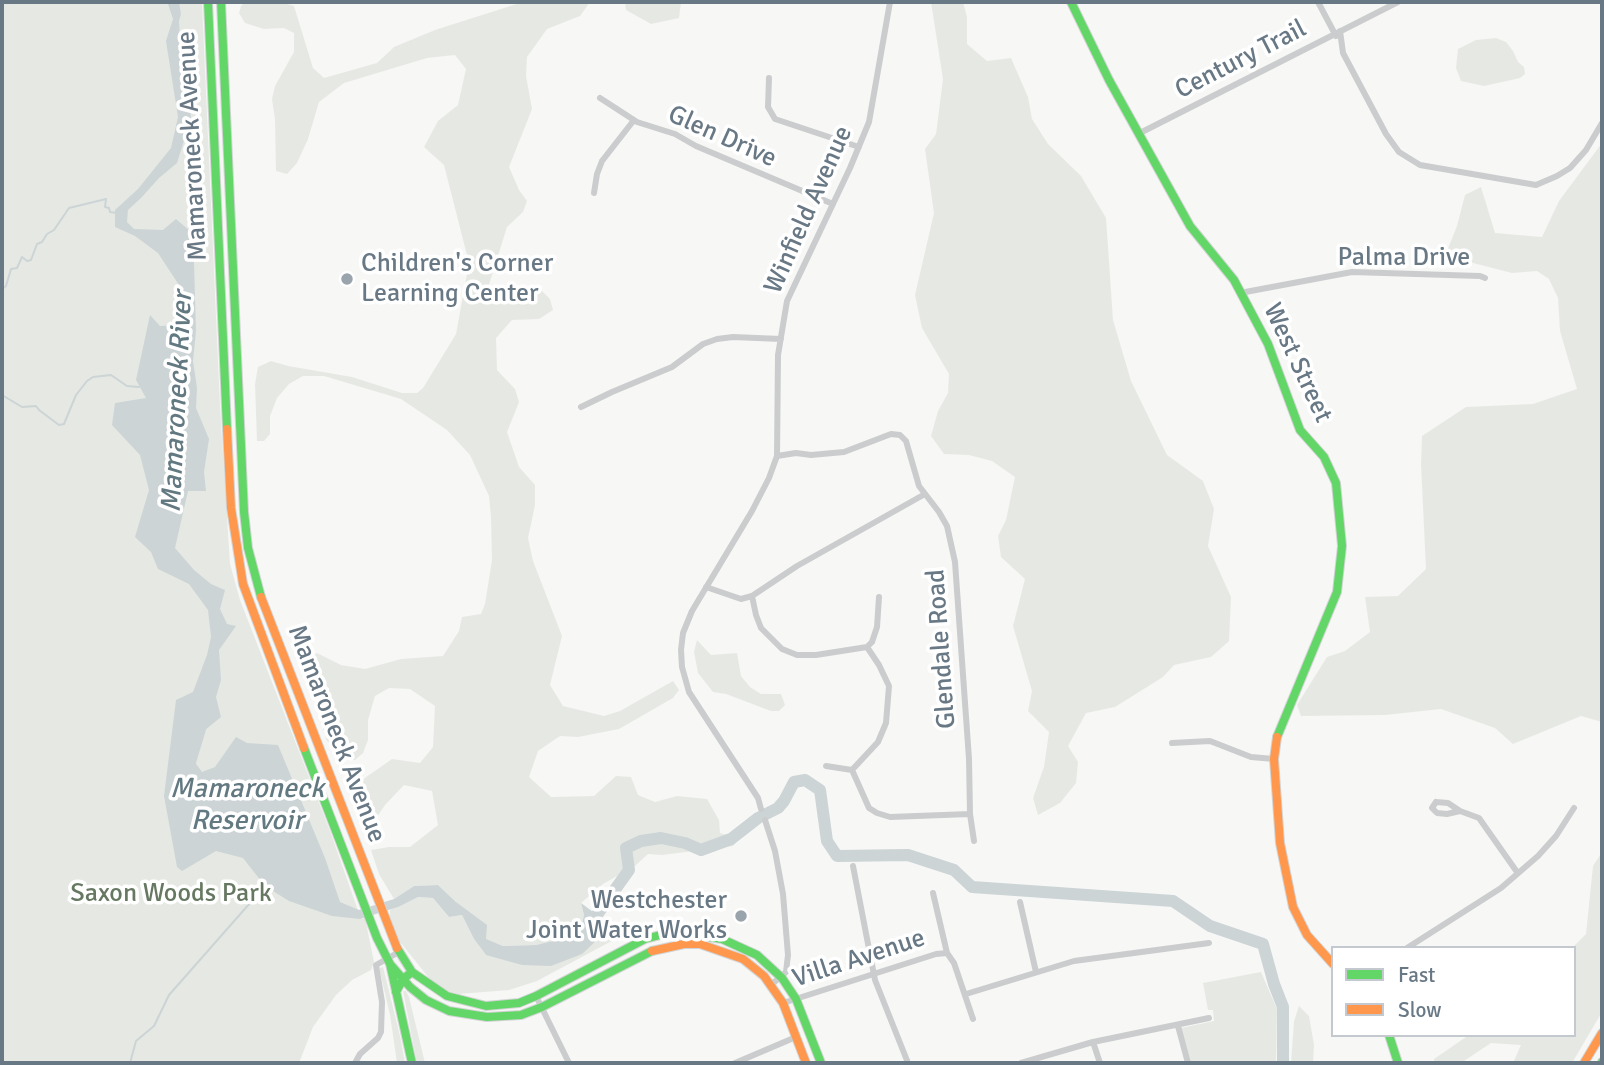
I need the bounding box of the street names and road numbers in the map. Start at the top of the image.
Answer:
street label: Century Trail [1170,14,1312,106]
street label: Mamaroneck Avenue [171,30,215,262]
street label: Glen Drive [663,99,781,175]
street label: Winfield Avenue [758,122,860,298]
street label: Palma Drive [1338,242,1470,274]
street label: West Street [1256,298,1338,428]
street label: Glendale Road [921,568,963,730]
street label: Mamaroneck Avenue [280,621,392,847]
street label: Villa Avenue [789,923,929,995]

